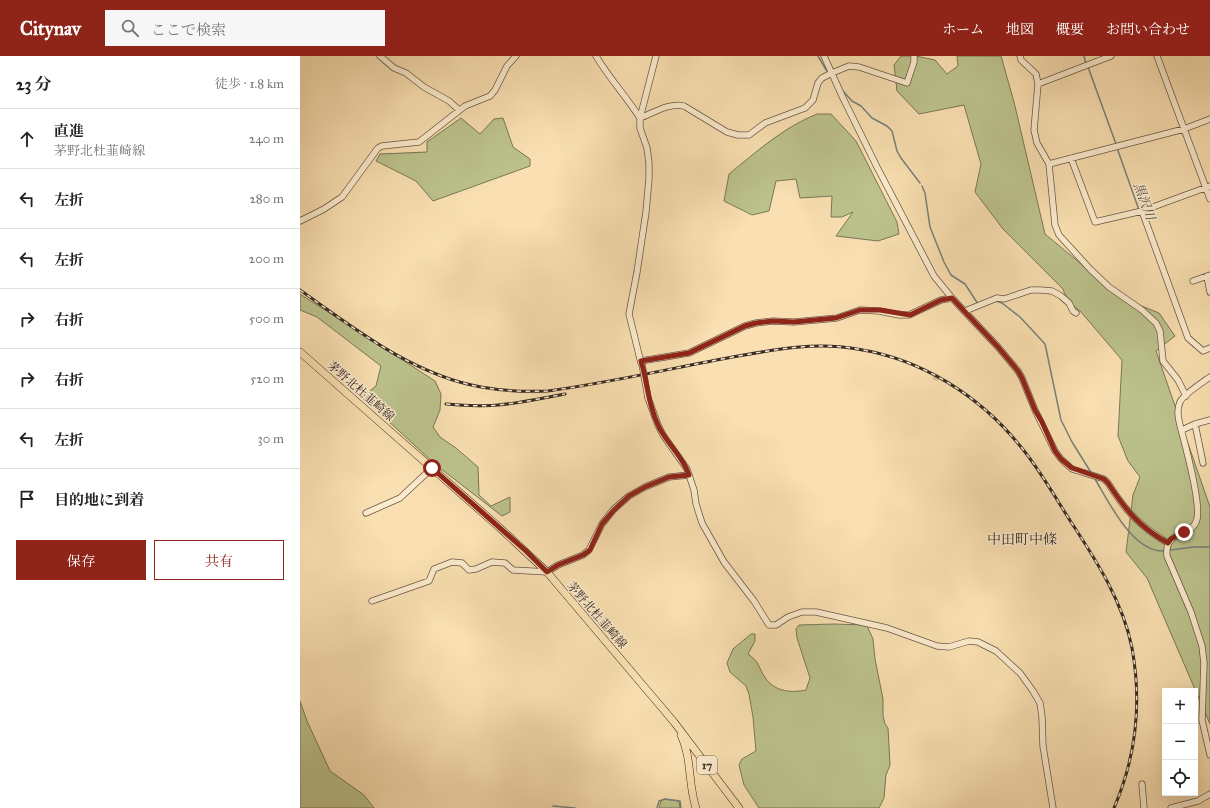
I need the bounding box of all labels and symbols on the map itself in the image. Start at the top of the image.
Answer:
water label: 黒沢川 [1130,180,1159,224]
street label: 茅野北杜韮崎線 [325,358,397,424]
route start [423,459,441,477]
route end [1175,523,1193,541]
district label: 中田町中條 [987,531,1057,548]
street label: 茅野北杜韮崎線 [564,579,630,651]
road number: 17 [697,756,717,774]

